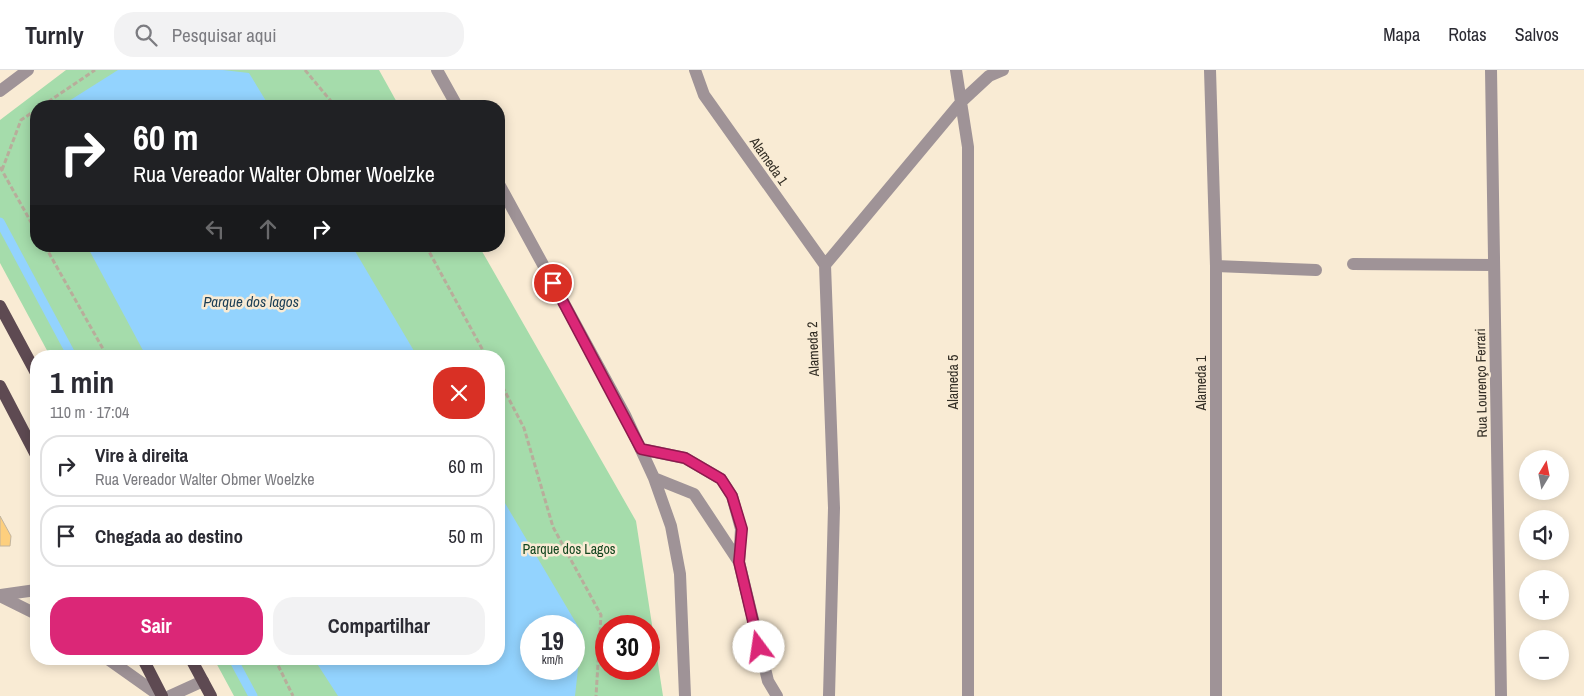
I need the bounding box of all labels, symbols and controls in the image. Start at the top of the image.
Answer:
search box [114,12,464,57]
text: Turnly [25,19,84,51]
icon: search [132,21,160,49]
text: Pesquisar aqui [172,22,277,48]
text: Mapa [1383,22,1420,47]
text: Rotas [1448,22,1487,47]
text: Salvos [1515,22,1559,47]
text: 60 m [133,114,198,161]
icon: right [50,120,115,185]
street label: Alameda 1 [745,133,792,189]
text: Rua Vereador Walter Obmer Woelzke [133,159,435,189]
icon: left [201,215,229,243]
icon: ahead [254,215,282,243]
icon: right [307,215,335,243]
pin [532,262,574,304]
icon: arrive [539,269,567,297]
water label: Parque dos lagos [203,291,299,312]
street label: Alameda 2 [803,321,823,378]
street label: Rua Lourenço Ferrari [1471,328,1491,438]
street label: Alameda 5 [944,355,962,410]
street label: Alameda 1 [1192,355,1210,411]
text: 1 min [50,362,114,402]
button: close [433,367,485,419]
text: 110 m · 17:04 [50,401,129,423]
text: Vire à direita [95,442,188,468]
north arrow [1519,450,1569,500]
map controls [1519,450,1569,680]
icon: right [52,452,80,480]
text: 60 m [448,453,483,479]
text: Rua Vereador Walter Obmer Woelzke [95,468,315,490]
button: sound [1519,510,1569,560]
icon: arrive [52,522,80,550]
text: Chegada ao destino [95,523,243,549]
text: 50 m [448,523,483,549]
park label: Parque dos Lagos [522,540,616,558]
button: + [1519,570,1569,620]
button: Sair [50,597,263,655]
button: Compartilhar [273,597,485,655]
speed limit sign: 30 [595,615,660,680]
position arrow [732,620,784,672]
text: 19 [541,624,564,658]
button: − [1519,630,1569,680]
text: km/h [542,652,563,668]

